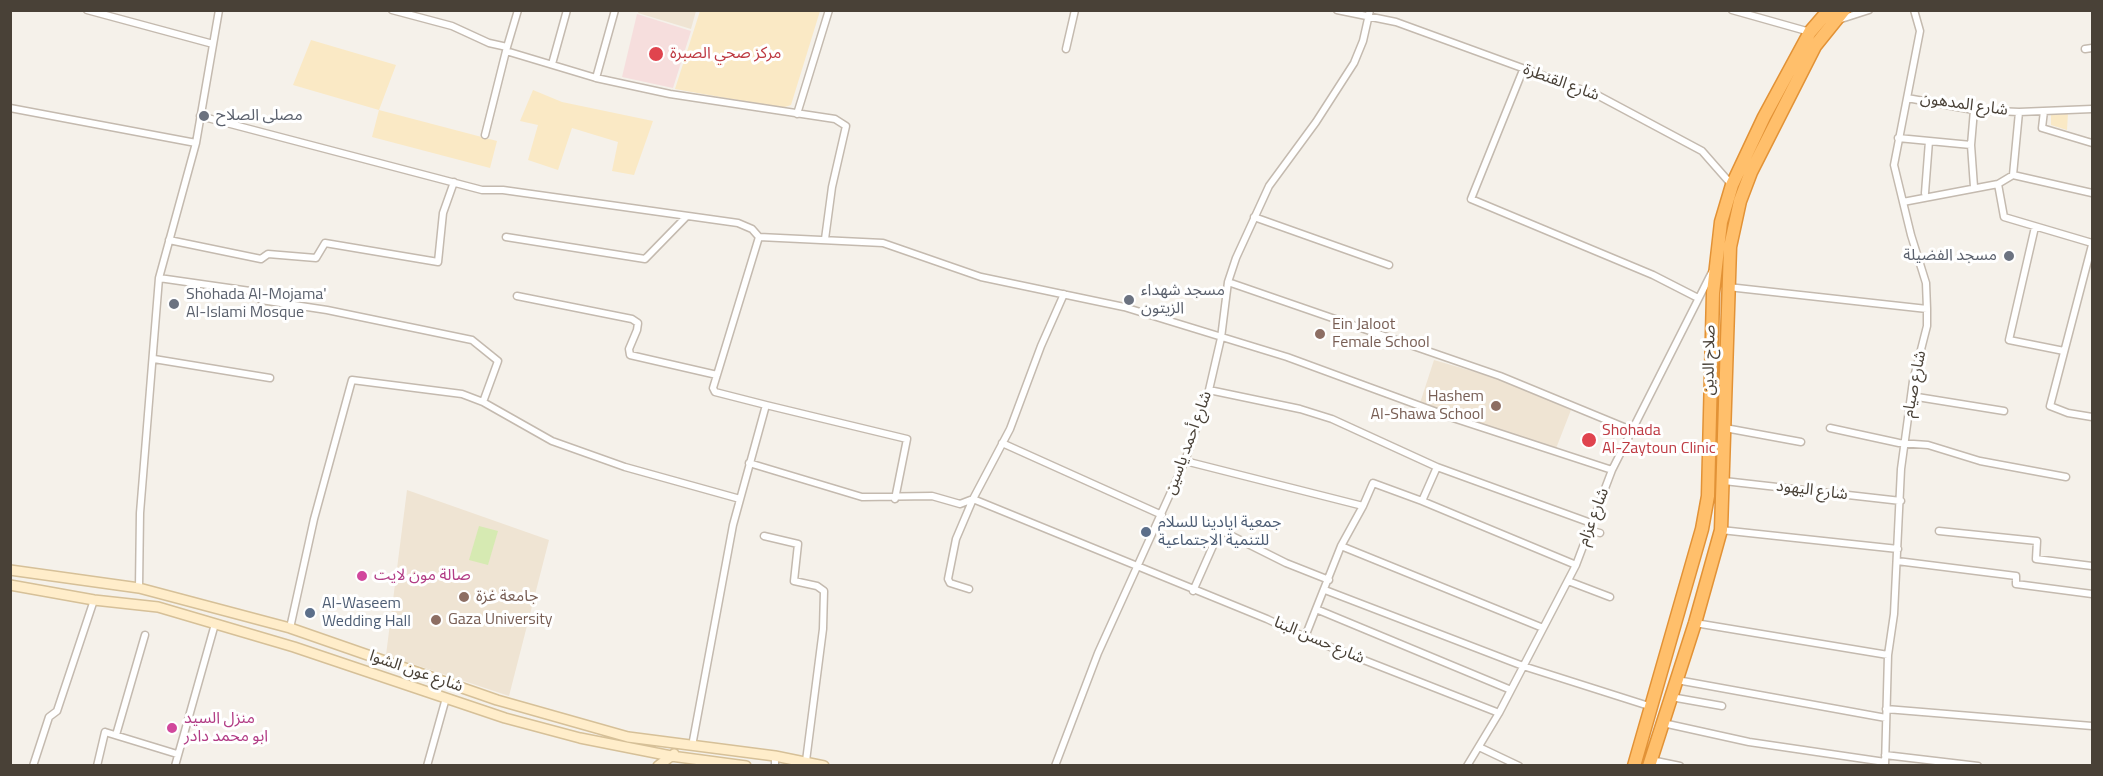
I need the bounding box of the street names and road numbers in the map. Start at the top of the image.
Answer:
street label: شارع القنطرة [1520,60,1602,106]
street label: شارع المدهون [1919,89,2009,121]
street label: صلاح الدين [1700,324,1720,396]
street label: شارع صيام [1899,349,1931,419]
street label: شارع أحمد ياسين [1161,389,1217,497]
street label: شارع اليهود [1775,477,1849,505]
street label: شارع عزام [1574,485,1614,549]
street label: شارع حسن البنا [1271,613,1367,669]
street label: شارع عون الشوا [367,647,465,697]

